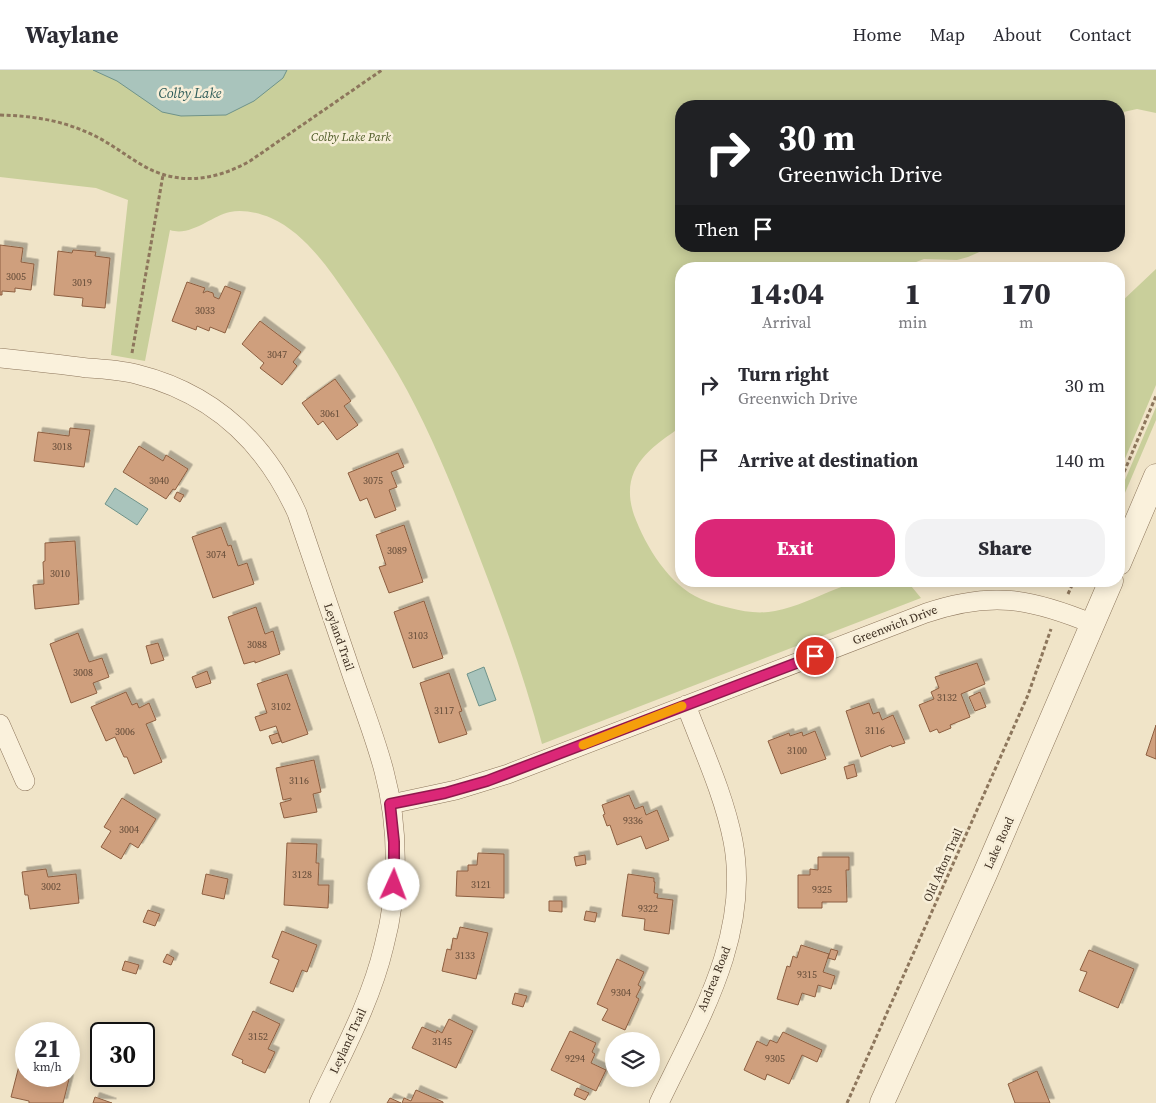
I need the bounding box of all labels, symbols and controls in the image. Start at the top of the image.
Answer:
text: Waylane [25,18,119,51]
text: Home [853,22,902,47]
text: Map [930,22,965,47]
text: About [993,22,1041,47]
text: Contact [1069,22,1131,47]
water label: Colby Lake [158,83,222,103]
text: 30 m [778,114,855,162]
icon: right [695,120,760,185]
park label: Colby Lake Park [311,129,391,145]
text: Greenwich Drive [778,159,942,189]
icon: arrive [749,215,777,243]
text: Then [695,216,739,242]
house number: 3005 [6,270,26,283]
text: 14:04 [749,273,824,314]
text: 1 [904,273,921,314]
text: 170 [1001,273,1051,314]
house number: 3019 [72,276,92,289]
house number: 3033 [195,304,215,317]
text: Arrival [762,311,811,333]
text: min [898,311,927,333]
text: m [1019,311,1033,333]
house number: 3047 [267,348,287,361]
text: Turn right [738,361,829,387]
icon: right [695,371,723,399]
text: 30 m [1064,372,1105,398]
text: Greenwich Drive [738,387,858,409]
house number: 3061 [320,407,340,420]
house number: 3018 [52,440,72,453]
icon: arrive [695,446,723,474]
text: Arrive at destination [738,447,918,473]
text: 140 m [1055,447,1105,473]
house number: 3040 [149,474,169,487]
house number: 3075 [363,474,383,487]
button: Exit [695,519,895,577]
button: Share [905,519,1105,577]
house number: 3089 [387,544,407,557]
house number: 3074 [206,548,226,561]
house number: 3010 [50,567,70,580]
street label: Leyland Trail [320,601,358,673]
street label: Greenwich Drive [850,601,940,649]
house number: 3103 [408,629,428,642]
pin [794,635,836,677]
house number: 3088 [247,638,267,651]
icon: arrive [801,642,829,670]
house number: 3008 [73,666,93,679]
house number: 3132 [937,691,957,704]
house number: 3102 [271,700,291,713]
house number: 3117 [434,704,454,717]
house number: 3116 [865,724,885,737]
house number: 3006 [115,725,135,738]
house number: 3100 [787,744,807,757]
house number: 3116 [289,774,309,787]
house number: 9336 [623,814,643,827]
street label: Lake Road [980,814,1018,872]
house number: 3004 [119,823,139,836]
street label: Old Afton Trail [920,825,967,904]
position arrow [367,858,419,910]
house number: 3128 [292,868,312,881]
house number: 3121 [471,878,491,891]
house number: 3002 [41,880,61,893]
house number: 9325 [812,883,832,896]
house number: 9322 [638,902,658,915]
street label: Andrea Road [694,944,734,1014]
house number: 3133 [455,949,475,962]
house number: 9315 [797,968,817,981]
house number: 9304 [611,986,631,999]
street label: Leyland Trail [326,1005,370,1076]
speed limit sign: 30 [90,1022,155,1087]
house number: 3152 [248,1030,268,1043]
text: 21 [34,1031,61,1065]
map controls [605,1032,660,1087]
button: layers [605,1032,660,1087]
house number: 3145 [432,1035,452,1048]
house number: 9294 [565,1052,585,1065]
house number: 9305 [765,1052,785,1065]
text: km/h [33,1059,62,1075]

